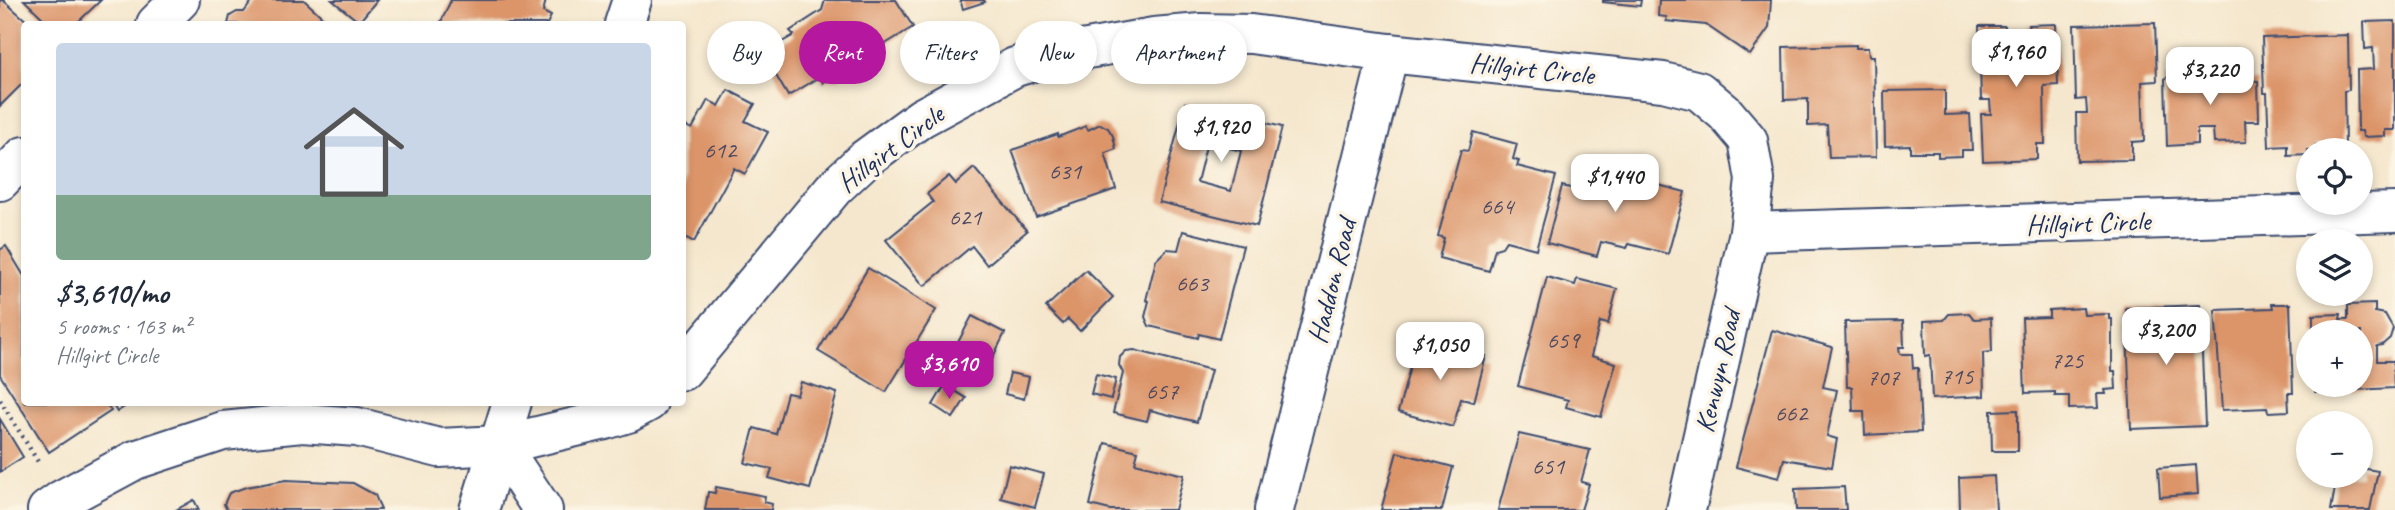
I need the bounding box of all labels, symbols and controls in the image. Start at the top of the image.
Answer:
chip: Buy [707,21,785,84]
chip: Rent [799,21,886,84]
chip: Filters [900,21,1000,84]
chip: New [1014,21,1097,84]
chip: Apartment [1111,21,1247,84]
pin: $1,960 [1959,29,2073,89]
text: $1,960 [1988,37,2044,66]
street label: Hillgirt Circle [1468,45,1597,93]
pin: $3,220 [2153,48,2267,107]
text: $3,220 [2182,55,2238,84]
icon: home [291,89,417,215]
street label: Hillgirt Circle [830,96,952,200]
pin: $1,920 [1164,104,1278,164]
text: $1,920 [1193,112,1249,141]
house number: 612 [704,135,738,165]
map controls [2296,138,2373,488]
button: locate [2296,138,2373,215]
pin: $1,440 [1558,154,1672,214]
house number: 631 [1049,156,1082,186]
text: $1,440 [1587,162,1643,191]
house number: 664 [1481,191,1515,221]
house number: 621 [949,202,982,232]
street label: Hillgirt Circle [2025,203,2153,242]
street label: Haddon Road [1299,211,1365,347]
button: layers [2296,229,2373,306]
house number: 663 [1176,268,1210,298]
text: $3,610/mo [56,274,169,312]
street label: Kenwyn Road [1686,302,1749,436]
pin: $3,200 [2109,308,2223,367]
text: 5 rooms · 163 m² [56,312,191,341]
text: $3,200 [2138,315,2194,344]
button: + [2296,320,2373,397]
pin: $1,050 [1383,322,1497,382]
house number: 659 [1547,325,1581,355]
text: $1,050 [1412,330,1468,359]
text: Hillgirt Circle [56,341,158,370]
pin: $3,610 [892,342,1006,401]
house number: 725 [2051,345,2084,375]
text: $3,610 [921,349,977,378]
house number: 715 [1941,361,1974,391]
house number: 707 [1867,362,1900,392]
house number: 657 [1146,376,1179,406]
house number: 662 [1775,398,1809,428]
button: − [2296,411,2373,488]
house number: 651 [1532,451,1565,481]

